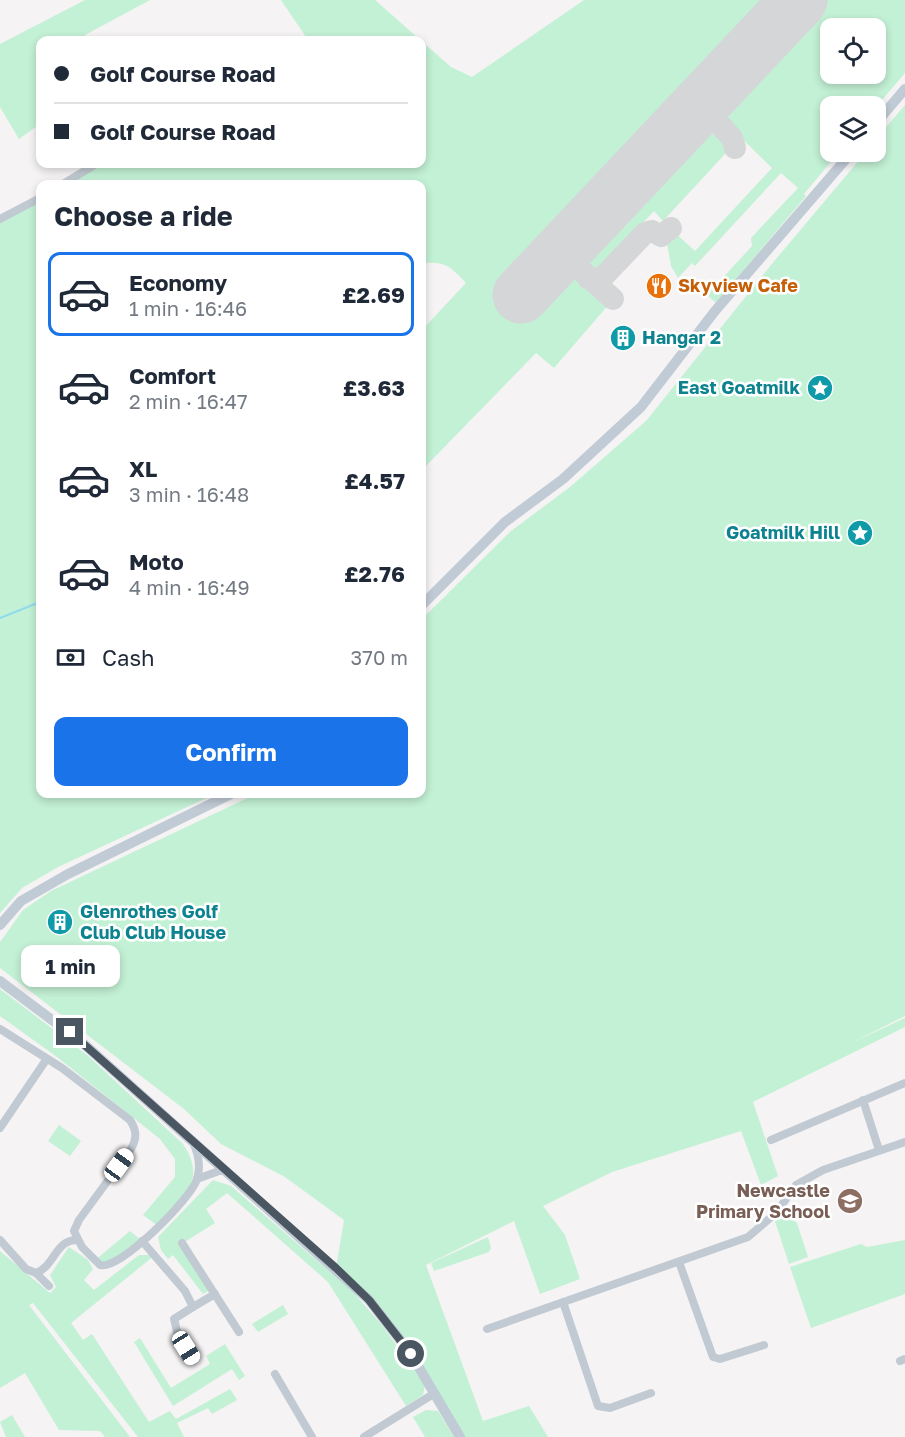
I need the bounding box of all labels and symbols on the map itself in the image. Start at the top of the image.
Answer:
restaurant icon: Skyview Cafe [644,271,674,301]
place label: Skyview Cafe [678,274,798,296]
building icon: Hangar 2 [608,323,638,353]
place label: Hangar 2 [642,326,721,348]
place icon: East Goatmilk [805,373,835,403]
place label: East Goatmilk [678,376,801,398]
place icon: Goatmilk Hill [845,518,875,548]
place label: Goatmilk Hill [726,521,840,543]
place label: Glenrothes Golf Club Club House [80,900,226,943]
building icon: Glenrothes Golf Club Club House [45,907,75,937]
callout: 1 min [20,945,119,987]
route end [56,1018,83,1045]
car [101,1145,137,1185]
place label: Newcastle Primary School [696,1179,830,1222]
school or university icon: Newcastle Primary School [835,1186,865,1216]
car [169,1328,203,1368]
route start [397,1340,424,1367]

